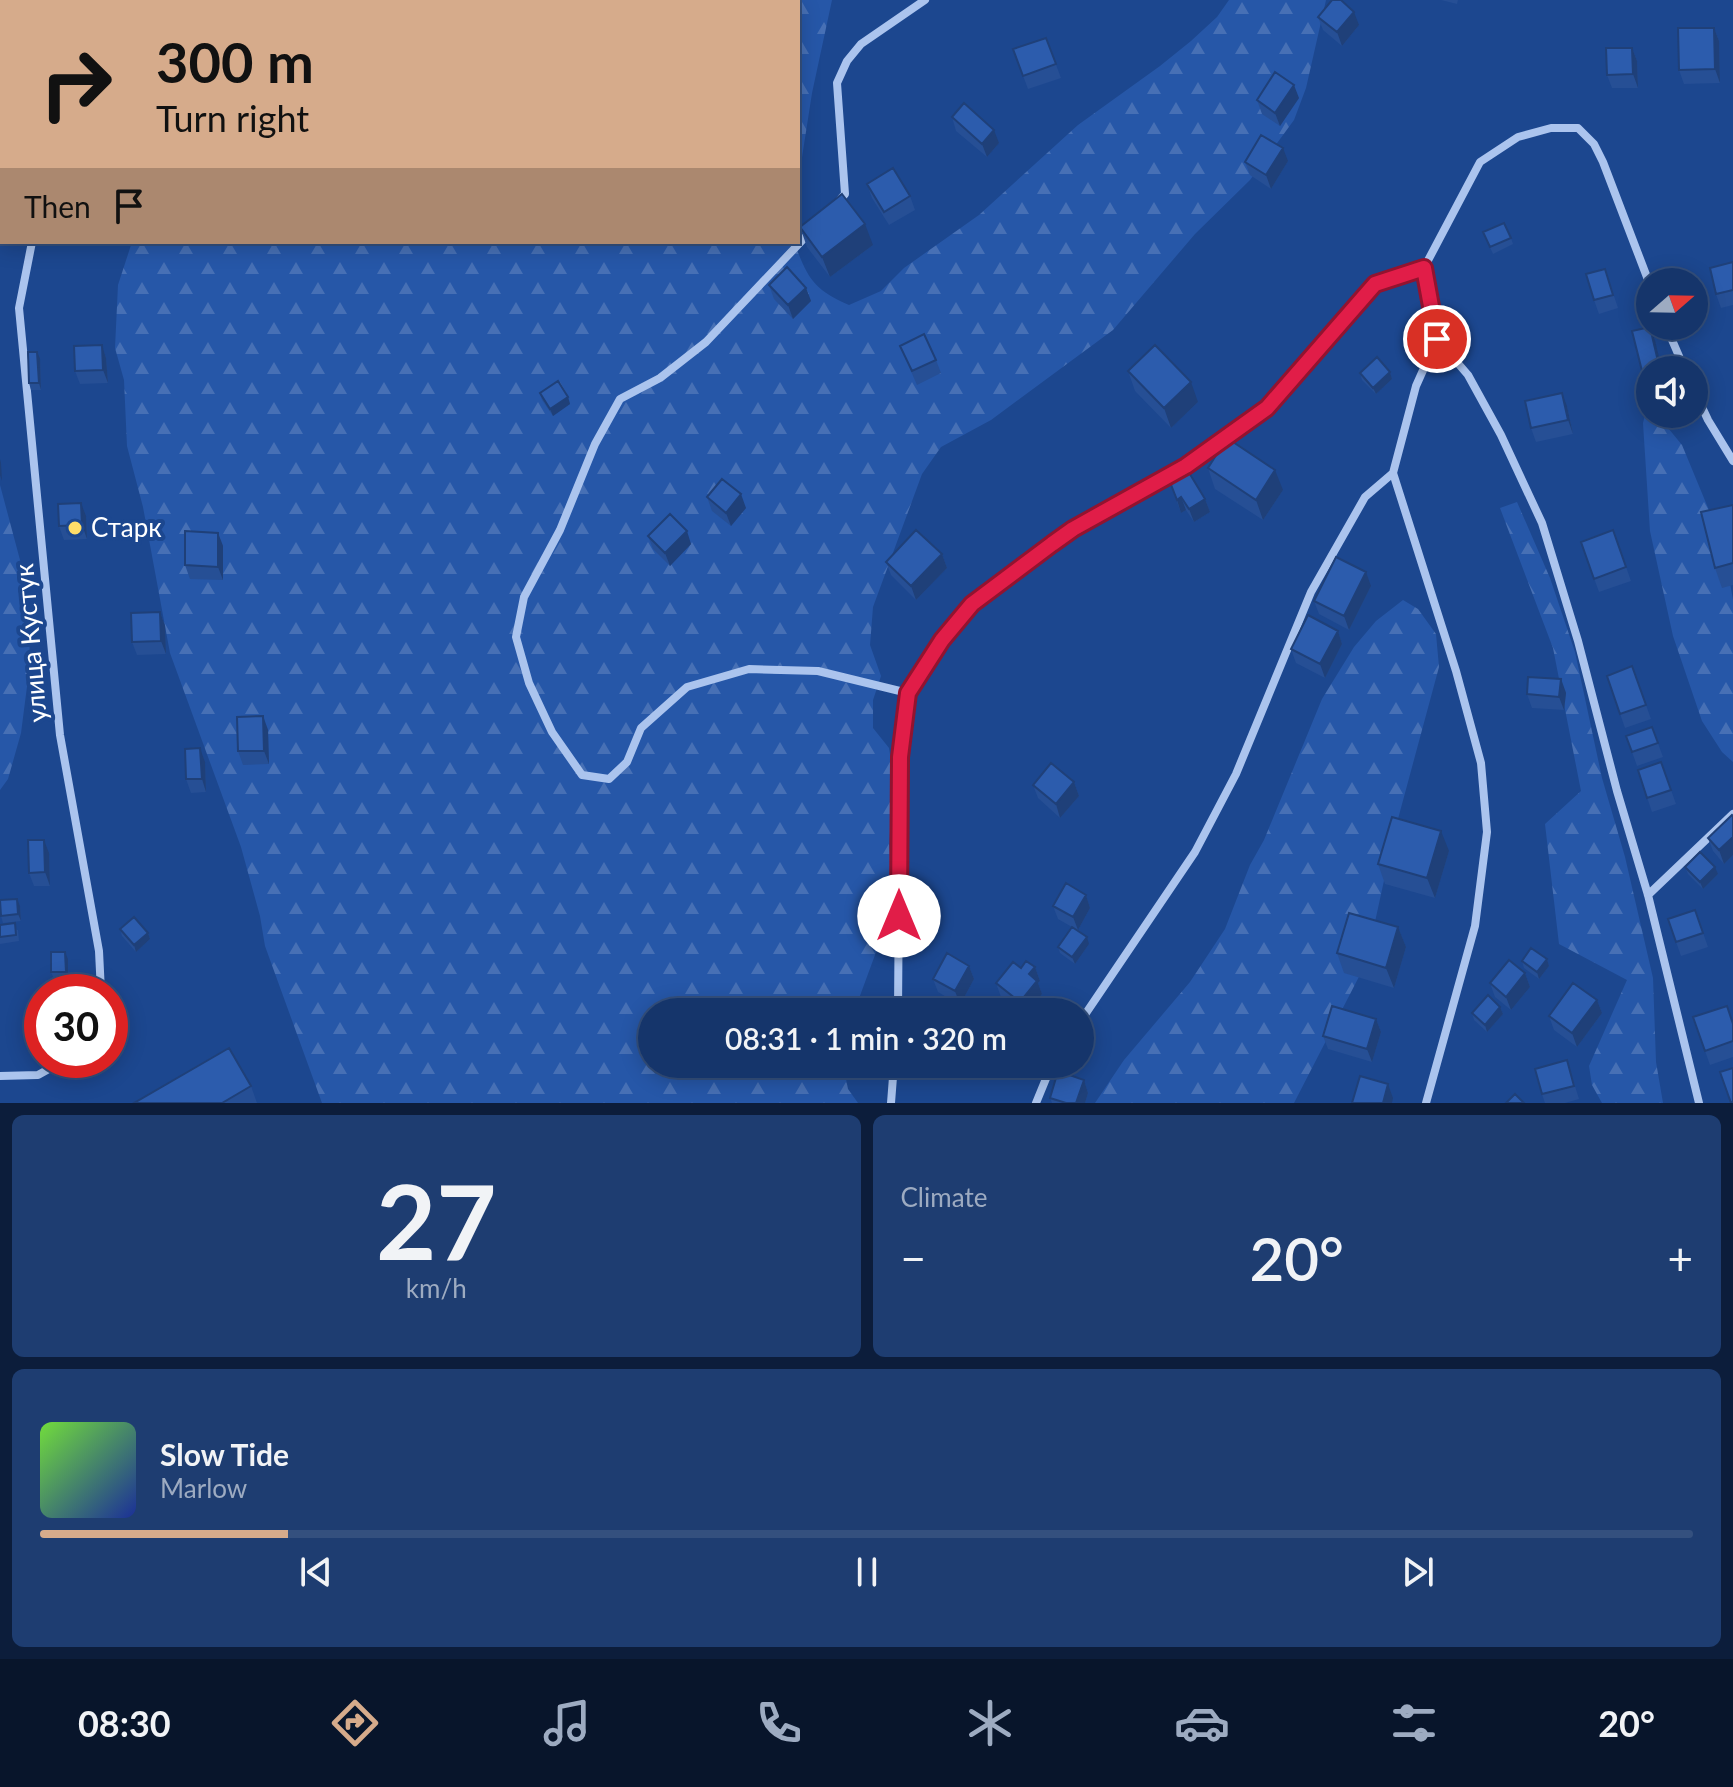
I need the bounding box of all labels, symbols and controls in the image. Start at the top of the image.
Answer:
text: 300 m [156,28,314,95]
icon: right [24,32,128,136]
text: Turn right [156,96,309,140]
icon: arrive [107,184,151,228]
text: Then [24,188,91,224]
north arrow [1636,268,1708,340]
map controls [1636,268,1708,428]
pin [1403,305,1471,373]
icon: arrive [1415,317,1459,361]
button: sound [1636,356,1708,428]
place label: Старк [91,511,162,543]
marker: Старк [66,519,84,537]
street label: улица Кустук [7,562,53,724]
position arrow [857,874,941,958]
speed limit sign: 30 [24,974,128,1078]
text: 08:31 · 1 min · 320 m [725,1020,1007,1056]
text: 27 [376,1157,497,1282]
text: Climate [901,1181,987,1213]
text: 20° [1250,1222,1344,1294]
text: − [901,1232,926,1284]
text: + [1667,1232,1693,1284]
text: km/h [406,1272,467,1304]
text: Slow Tide [160,1436,289,1472]
text: Marlow [160,1472,247,1504]
icon: previous [294,1550,338,1594]
icon: pause [845,1550,889,1594]
icon: next [1396,1550,1440,1594]
icon: directions [327,1695,383,1751]
icon: music [539,1695,595,1751]
icon: phone [751,1695,807,1751]
icon: climate [962,1695,1018,1751]
icon: car [1174,1695,1230,1751]
icon: filters [1386,1695,1442,1751]
text: 08:30 [78,1701,171,1745]
text: 20° [1598,1701,1655,1745]

